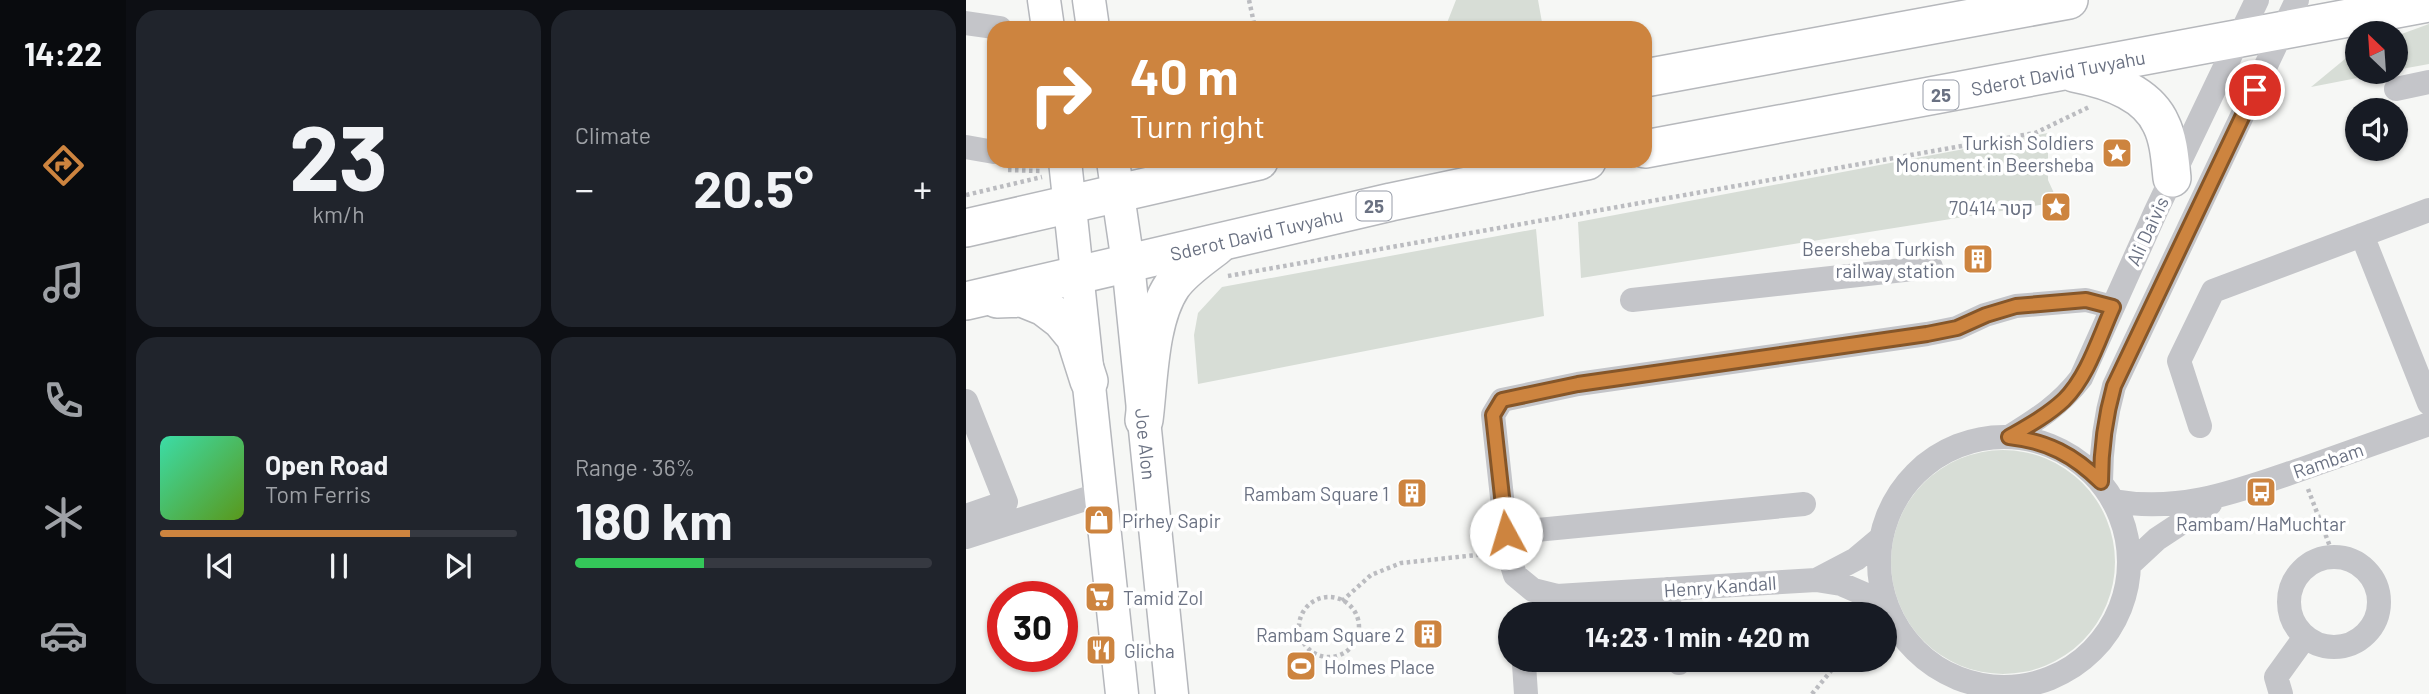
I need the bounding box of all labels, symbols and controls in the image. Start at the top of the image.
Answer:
north arrow [2345,21,2408,84]
map controls [2345,21,2408,161]
text: 14:22 [24,34,102,72]
street label: Sderot David Tuvyahu [1969,45,2147,100]
text: 40 m [1130,46,1238,105]
icon: right [1015,49,1106,140]
pin [2225,60,2285,120]
icon: arrive [2236,71,2274,109]
road number: 25 [1924,80,1958,110]
button: sound [2345,98,2408,161]
text: 23 [289,100,388,209]
text: Turn right [1130,106,1265,144]
text: Climate [575,121,651,149]
place label: Turkish Soldiers Monument in Beersheba [1896,131,2094,176]
place icon: Turkish Soldiers Monument in Beersheba [2100,136,2134,170]
icon: directions [39,141,88,190]
text: 20.5° [693,156,814,218]
text: − [575,165,594,211]
text: + [913,165,932,211]
place icon: קטר 70414 [2039,190,2073,224]
road number: 25 [1356,191,1392,220]
street label: Ali Daivis [2121,193,2173,269]
place label: קטר 70414 [1949,196,2033,219]
text: km/h [312,200,365,228]
street label: Sderot David Tuvyahu [1168,202,1345,265]
place label: Beersheba Turkish railway station [1802,237,1955,282]
building icon: Beersheba Turkish railway station [1961,242,1995,276]
icon: music [39,258,88,307]
icon: phone [39,376,88,425]
street label: Joe Alon [1131,407,1162,481]
street label: Rambam [2290,437,2366,483]
text: Open Road [265,449,388,480]
text: Range · 36% [575,453,695,481]
bus stop icon: Rambam/HaMuchtar [2244,475,2278,509]
building icon: Rambam Square 1 [1395,476,1429,510]
text: Tom Ferris [265,480,371,508]
place label: Rambam Square 1 [1243,482,1389,505]
text: 180 km [575,488,733,550]
icon: climate [39,493,88,542]
position arrow [1469,496,1543,570]
shop icon: Pirhey Sapir [1082,503,1116,537]
place label: Pirhey Sapir [1122,509,1221,532]
place label: Rambam/HaMuchtar [2176,512,2346,535]
icon: previous [201,547,239,585]
icon: pause [320,547,358,585]
icon: next [439,547,477,585]
street label: Henry Kandall [1663,571,1777,601]
supermarket icon: Tamid Zol [1083,580,1117,614]
speed limit sign: 30 [987,581,1078,672]
place label: Tamid Zol [1123,586,1203,609]
icon: car [39,611,88,660]
building icon: Rambam Square 2 [1411,617,1445,651]
text: 14:23 · 1 min · 420 m [1585,621,1810,652]
place label: Rambam Square 2 [1256,623,1405,646]
restaurant icon: Glicha [1084,633,1118,667]
place label: Glicha [1124,639,1175,662]
sports icon: Holmes Place [1284,649,1318,683]
place label: Holmes Place [1324,655,1435,678]

